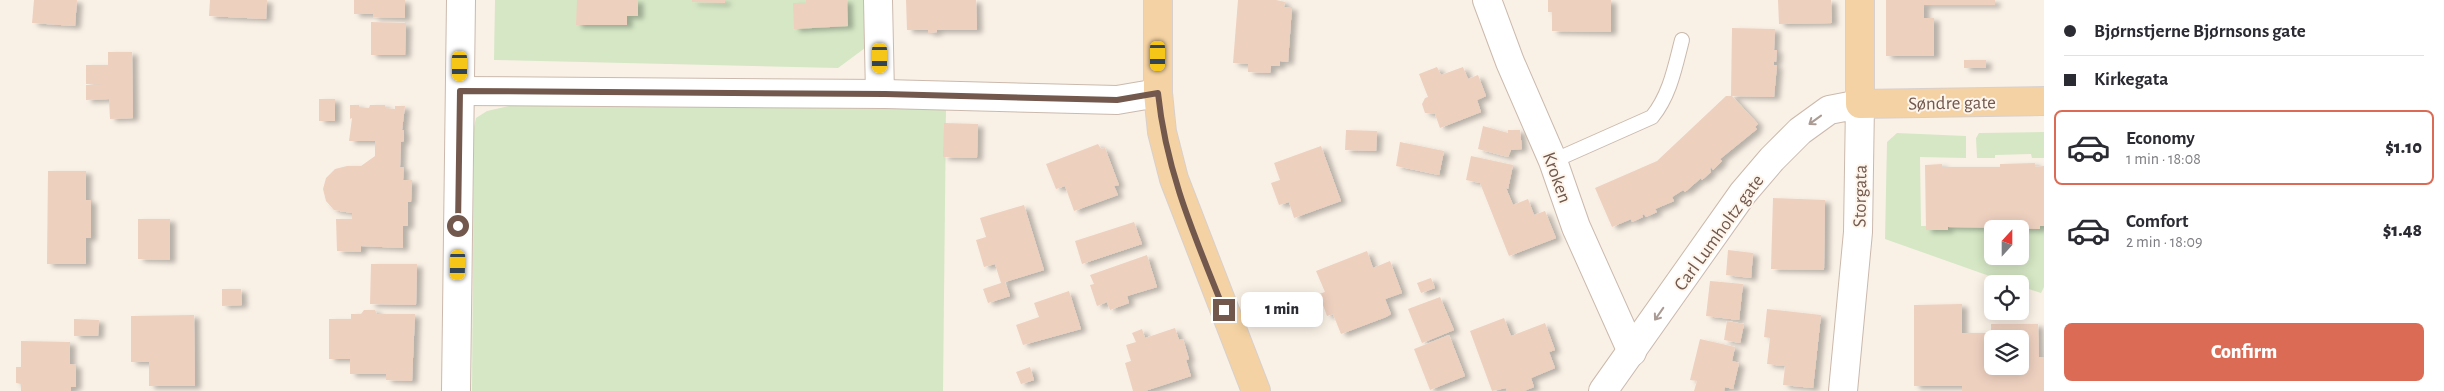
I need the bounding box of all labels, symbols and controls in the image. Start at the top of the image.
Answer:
text: Bjørnstjerne Bjørnsons gate [2094,22,2306,41]
car [1150,41,1165,71]
car [872,43,887,73]
car [452,51,467,81]
text: Kirkegata [2094,70,2168,89]
street label: Søndre gate [1908,93,1996,114]
one-way arrow [1808,115,1822,125]
icon: car [2066,125,2111,170]
text: Economy [2126,129,2195,148]
text: $1.10 [2385,138,2422,157]
street label: Kroken [1539,150,1575,205]
text: 1 min · 18:08 [2126,151,2201,167]
street label: Storgata [1850,164,1871,228]
street label: Carl Lumholtz gate [1671,171,1768,294]
icon: car [2066,208,2111,253]
text: Comfort [2126,212,2188,231]
route start [447,215,469,237]
north arrow [1984,220,2029,265]
map controls [1984,220,2029,375]
text: $1.48 [2383,221,2422,240]
text: 2 min · 18:09 [2126,234,2203,250]
car [450,250,465,280]
button: locate [1984,275,2029,320]
callout: 1 min [1242,292,1324,328]
route end [1213,299,1235,321]
text: 1 min [1265,301,1299,317]
one-way arrow [1654,307,1664,321]
button: Confirm [2064,323,2424,381]
button: layers [1984,330,2029,375]

